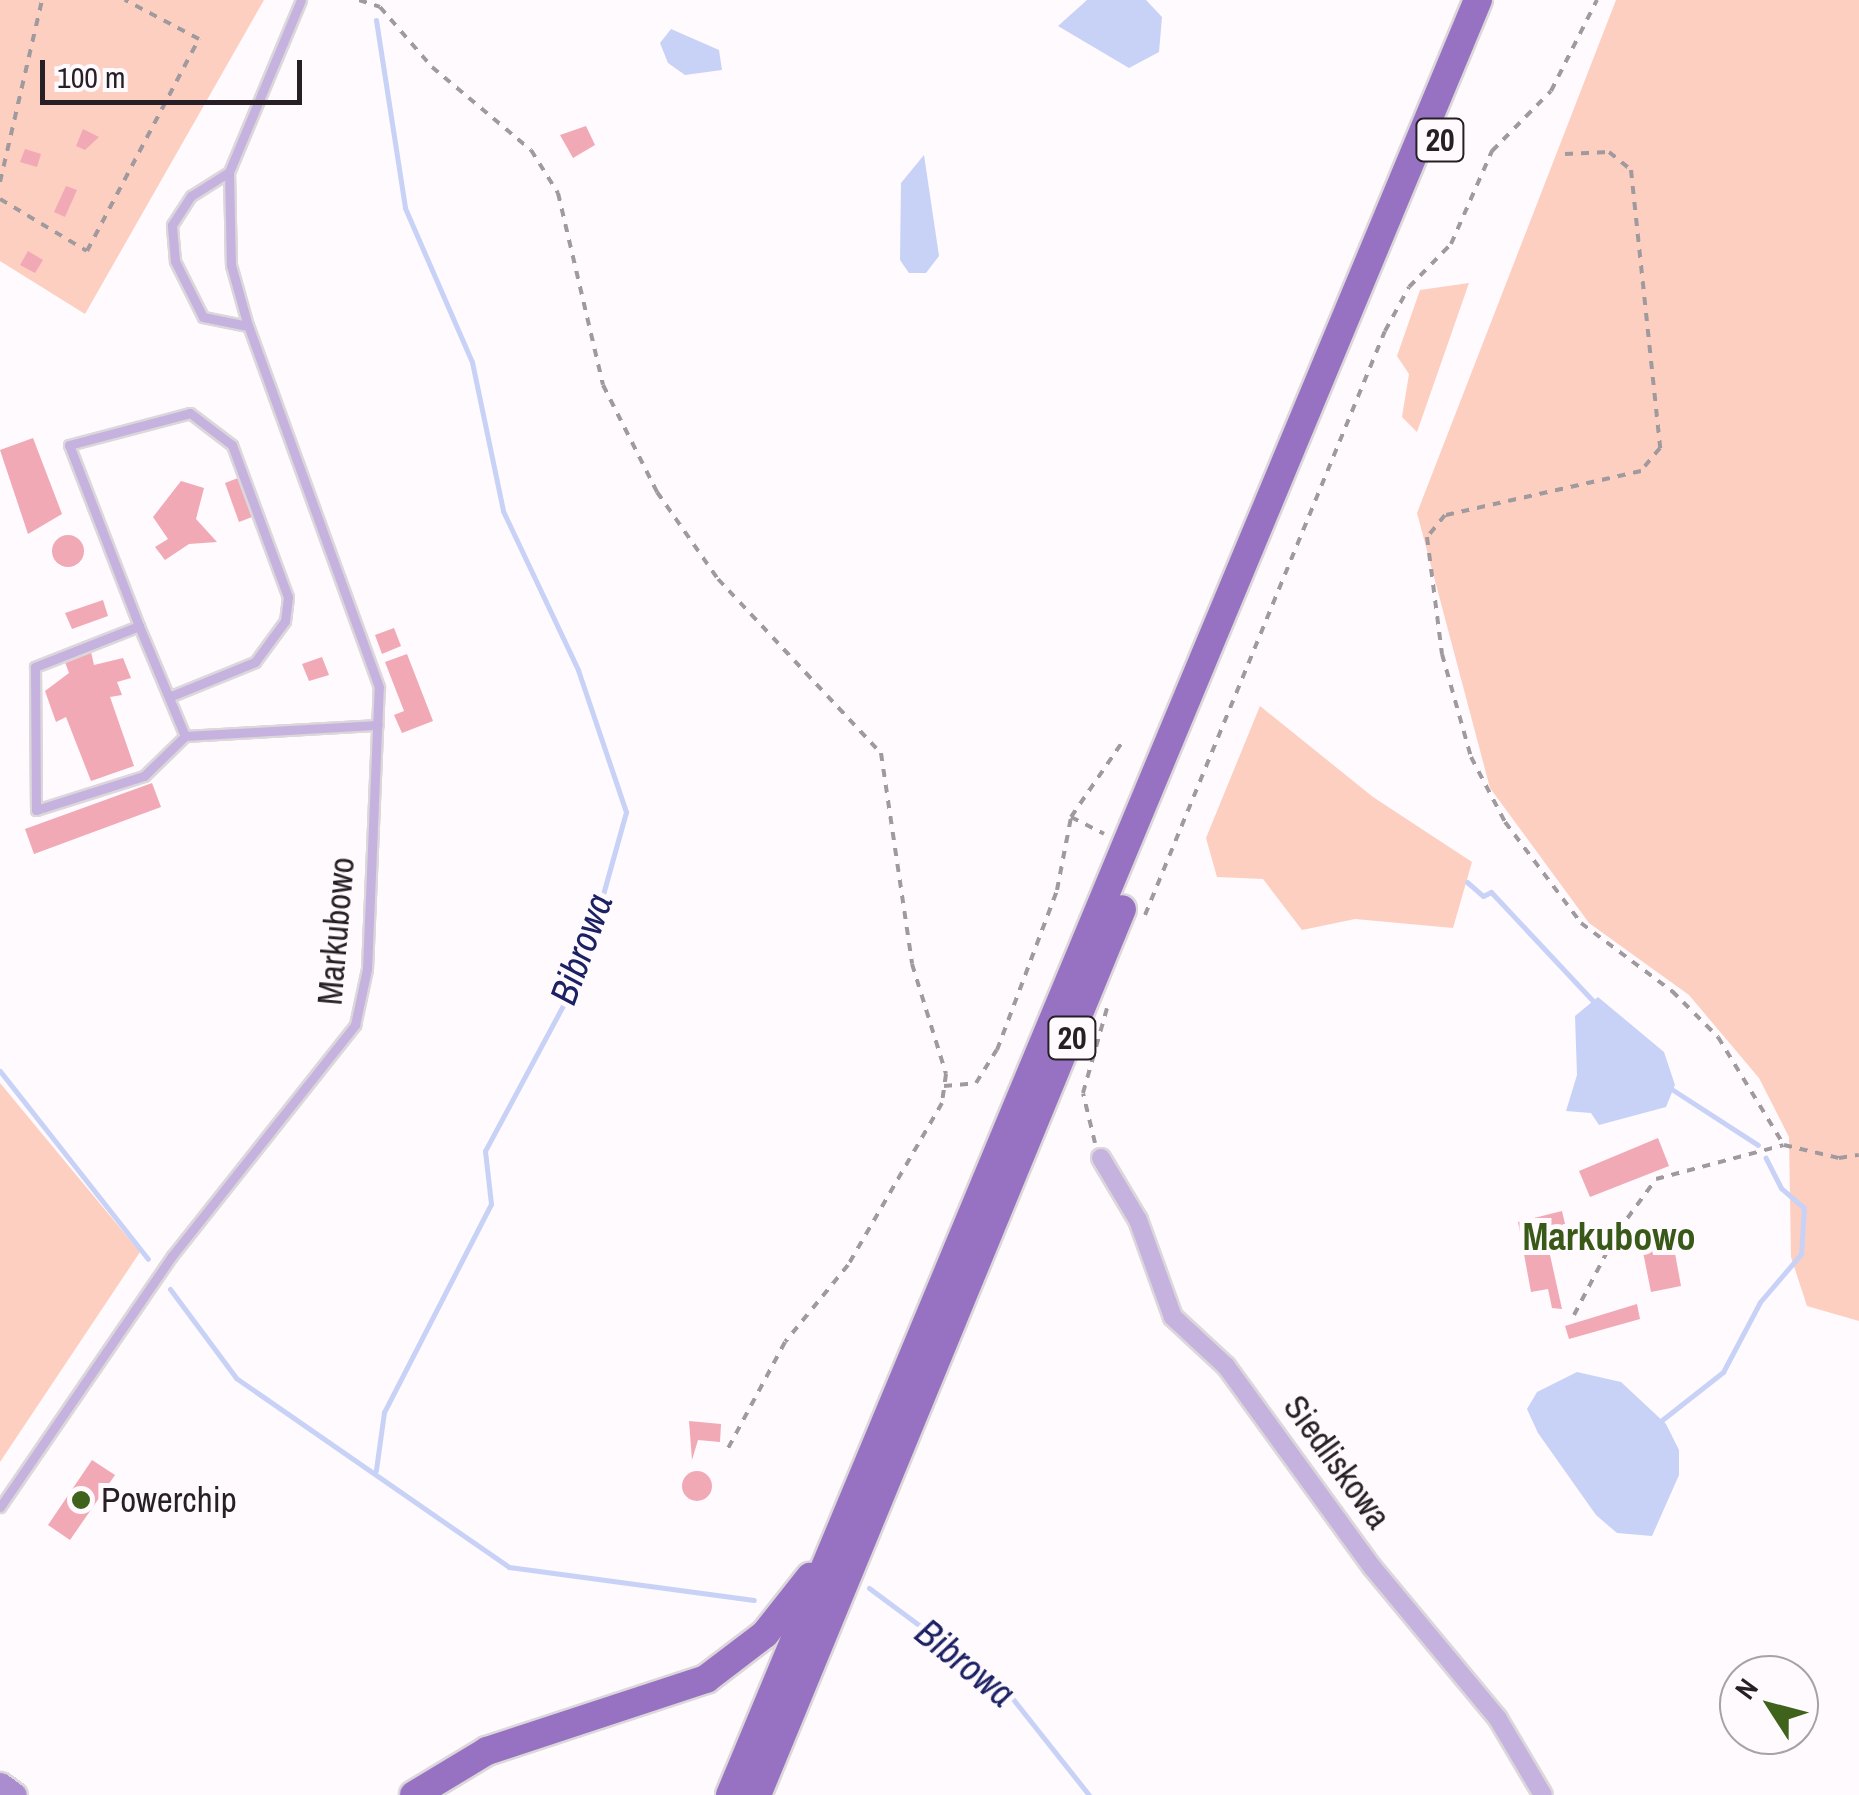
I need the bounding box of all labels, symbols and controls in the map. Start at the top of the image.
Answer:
scale bar [45,40,308,102]
text: 100 m [57,57,125,97]
road number: 20 [1415,113,1465,167]
street label: Markubowo [309,855,363,1007]
water label: Bibrowa [540,887,622,1011]
road number: 20 [1047,1011,1097,1065]
district label: Markubowo [1522,1214,1696,1260]
street label: Siedliskowa [1275,1387,1399,1537]
place label: Powerchip [101,1479,237,1521]
marker: Powerchip [70,1489,92,1511]
water label: Bibrowa [906,1609,1024,1717]
north arrow [1719,1655,1819,1755]
text: N [1726,1671,1767,1706]

